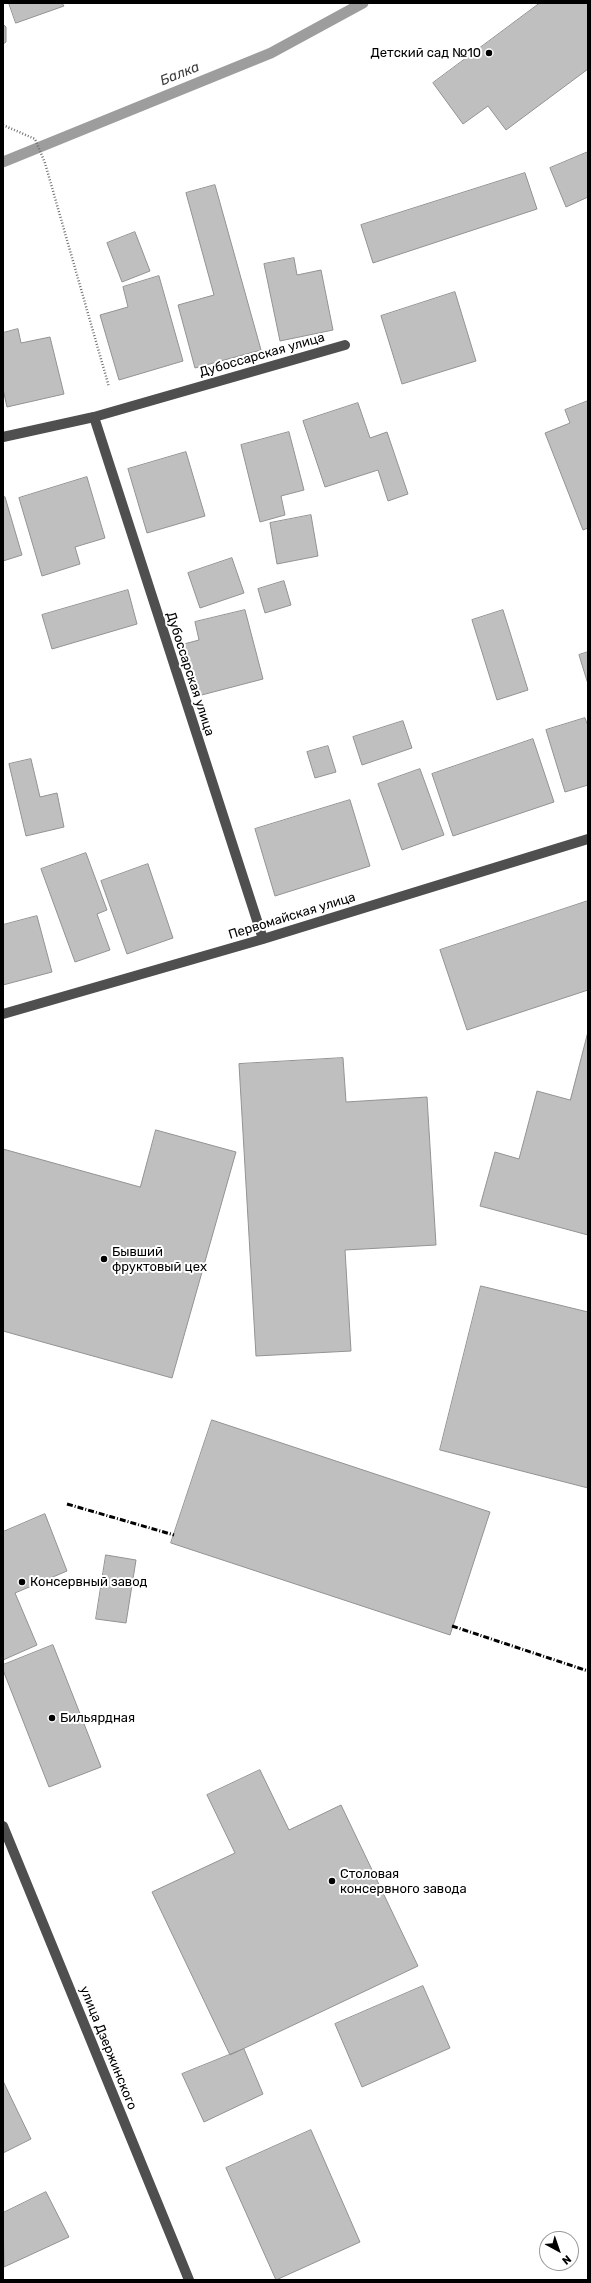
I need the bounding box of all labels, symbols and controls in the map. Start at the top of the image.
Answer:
place label: Детский сад №10 [371,45,481,61]
marker: Детский сад №10 [484,48,494,58]
water label: Балка [158,59,202,89]
street label: Дубоссарская улица [198,330,326,380]
street label: Дубоссарская улица [163,610,217,738]
street label: Первомайская улица [227,889,357,943]
place label: Бывший фруктовый цех [112,1244,207,1275]
marker: Бывший фруктовый цех [99,1254,109,1264]
place label: Консервный завод [30,1574,147,1590]
marker: Консервный завод [17,1577,27,1587]
place label: Бильярдная [60,1710,135,1726]
marker: Бильярдная [47,1713,57,1723]
place label: Столовая консервного завода [340,1866,467,1897]
marker: Столовая консервного завода [327,1876,337,1886]
street label: улица Дзержинского [76,1984,140,2112]
north arrow [539,2231,579,2271]
text: N [559,2252,574,2267]

